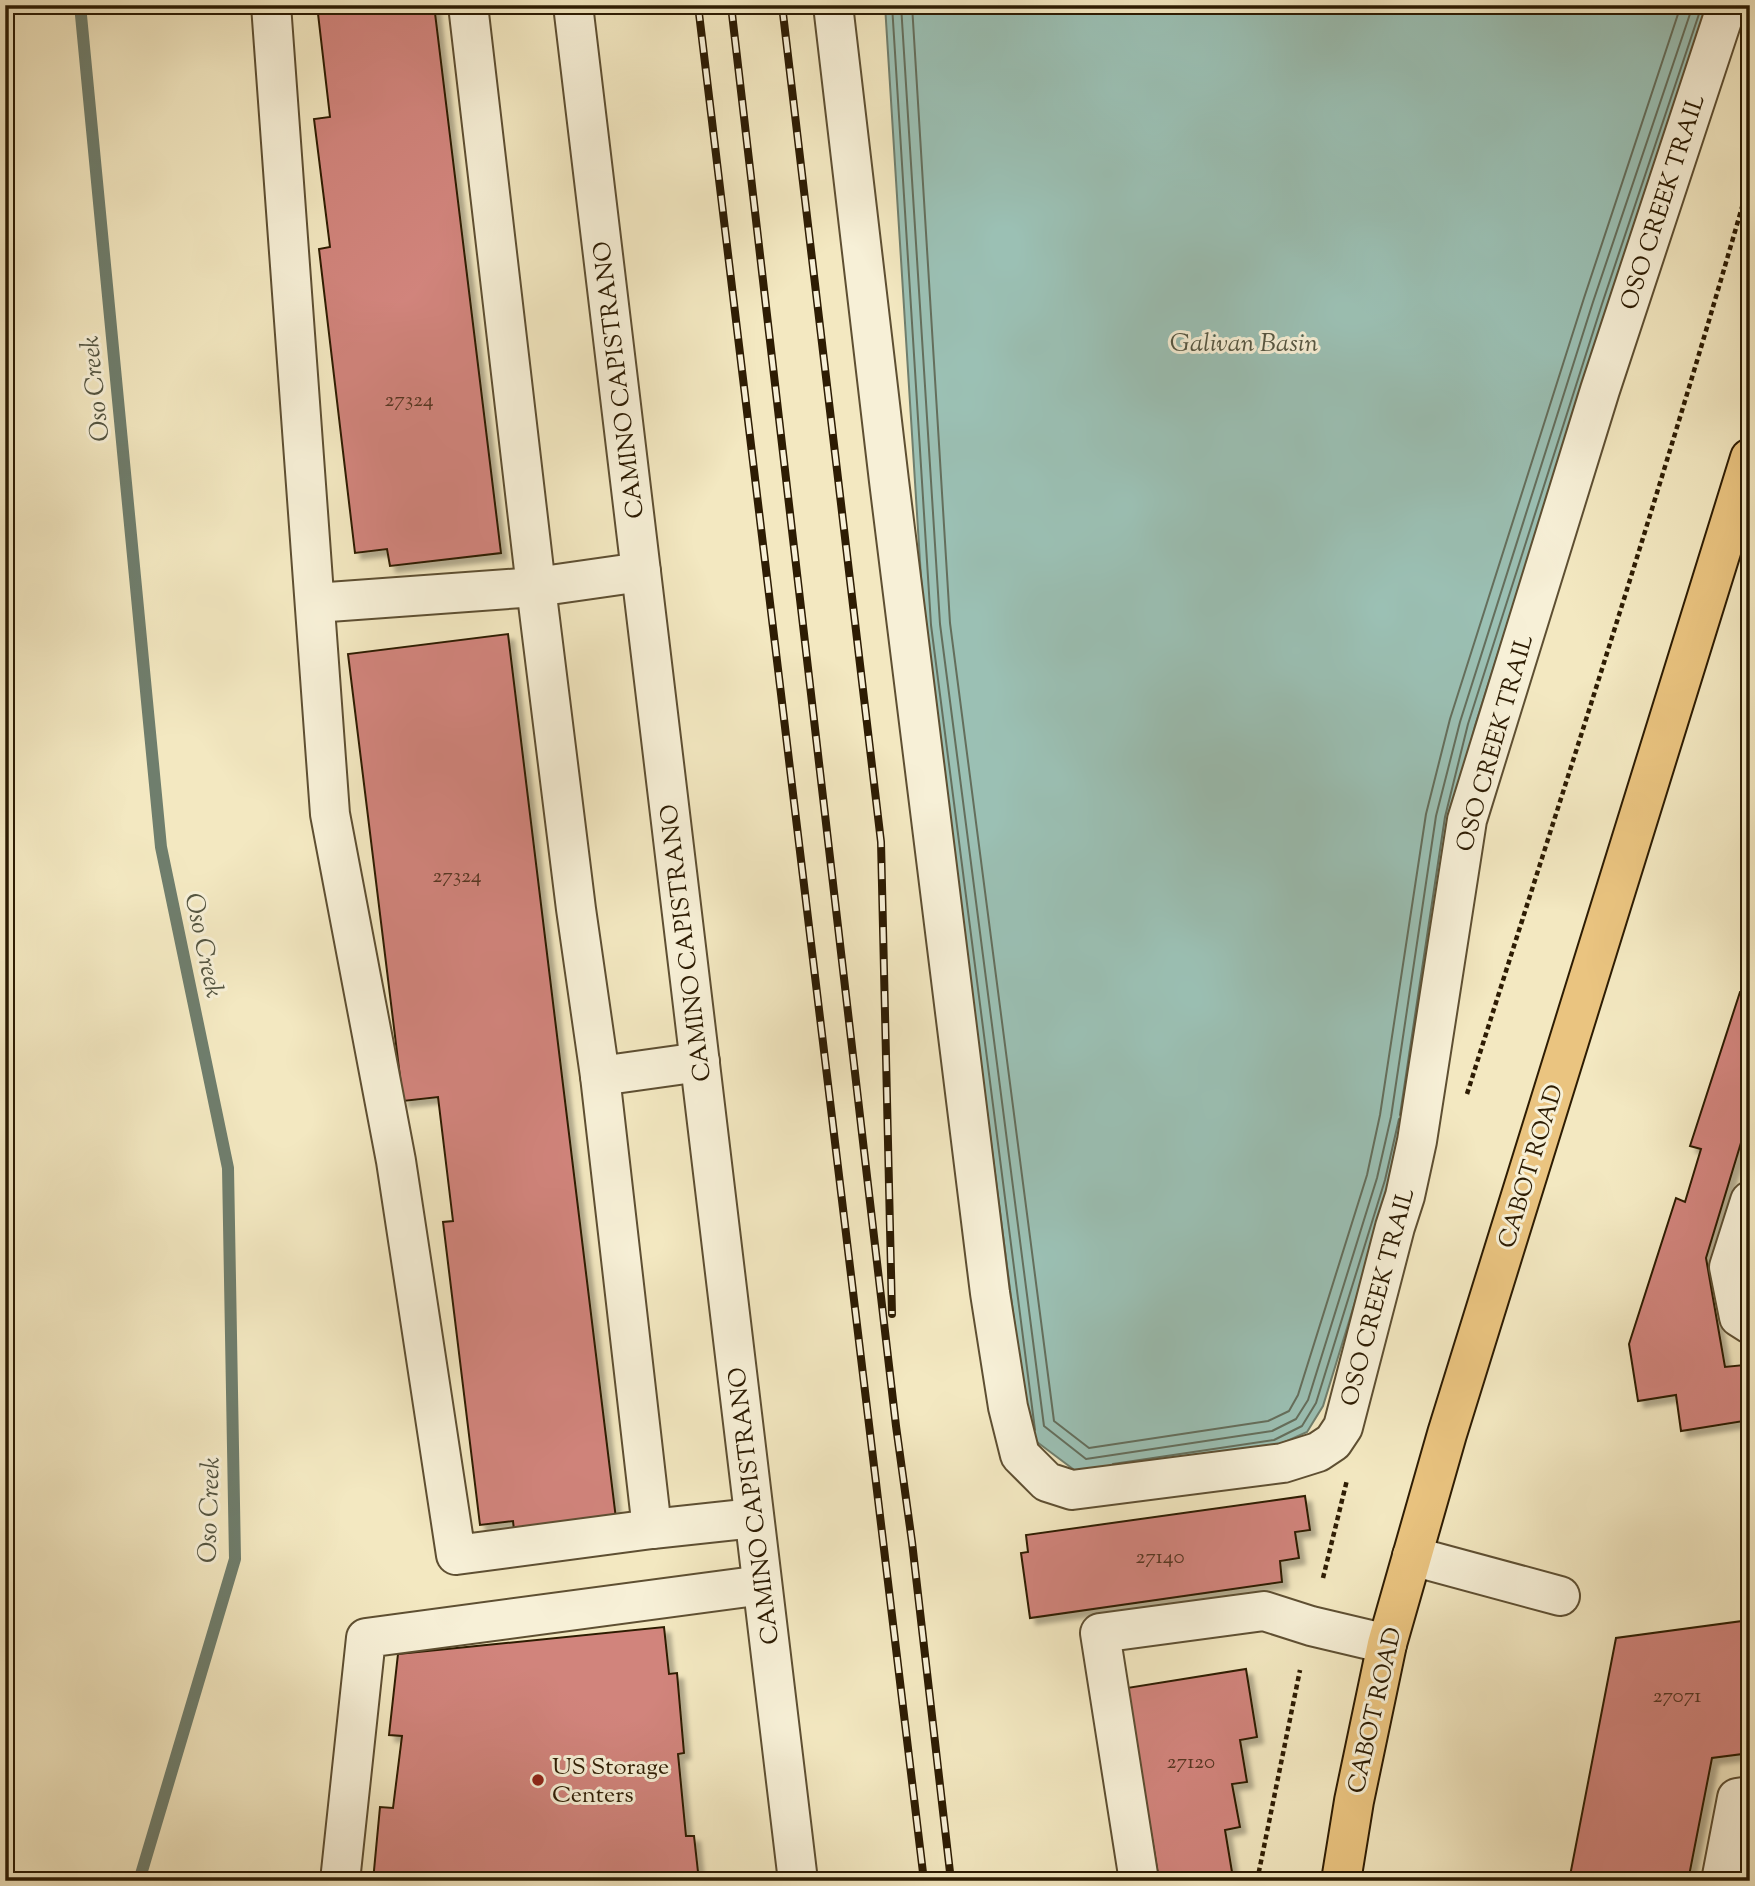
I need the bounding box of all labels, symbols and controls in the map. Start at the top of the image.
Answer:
street label: OSO CREEK TRAIL [1613,91,1715,315]
street label: CAMINO CAPISTRANO [586,239,654,520]
water label: Galivan Basin [1170,326,1319,363]
water label: Oso Creek [73,334,120,443]
house number: 27324 [384,386,434,416]
street label: OSO CREEK TRAIL [1449,631,1543,856]
street label: CAMINO CAPISTRANO [653,802,721,1083]
house number: 27324 [432,862,482,892]
water label: Oso Creek [173,890,232,1002]
street label: CABOT ROAD [1491,1080,1573,1253]
street label: OSO CREEK TRAIL [1333,1185,1424,1410]
street label: CAMINO CAPISTRANO [721,1365,789,1646]
water label: Oso Creek [190,1456,231,1564]
house number: 27140 [1136,1543,1185,1573]
street label: CABOT ROAD [1340,1624,1412,1797]
house number: 27071 [1653,1682,1701,1712]
house number: 27120 [1167,1748,1215,1778]
place label: US Storage Centers [552,1751,669,1813]
marker: US Storage Centers [530,1772,546,1788]

